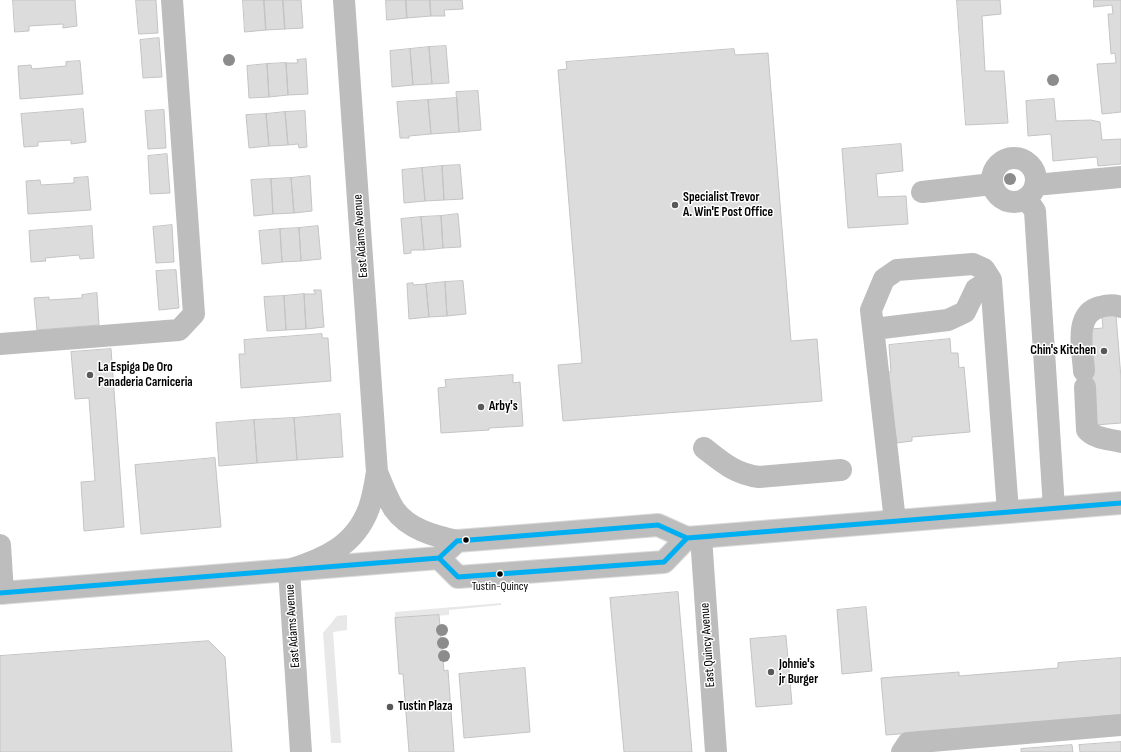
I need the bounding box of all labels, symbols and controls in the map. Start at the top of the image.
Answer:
place label: Specialist Trevor A. Win'E Post Office [683,190,773,221]
street label: East Adams Avenue [350,194,372,278]
marker: Specialist Trevor A. Win'E Post Office [670,200,680,210]
place label: Chin's Kitchen [1030,343,1096,359]
marker: Chin's Kitchen [1099,346,1109,356]
place label: La Espiga De Oro Panaderia Carniceria [98,360,193,391]
marker: La Espiga De Oro Panaderia Carniceria [85,370,95,380]
place label: Arby's [489,399,518,415]
marker: Arby's [476,402,486,412]
unlabelled marker [461,535,471,545]
marker: Tustin-Quincy [495,569,505,579]
place label: Tustin-Quincy [472,580,528,594]
street label: East Adams Avenue [282,584,304,668]
street label: East Quincy Avenue [697,602,719,688]
place label: Johnie's jr Burger [779,657,818,688]
marker: Johnie's jr Burger [766,667,776,677]
place label: Tustin Plaza [398,699,452,715]
marker: Tustin Plaza [385,702,395,712]

